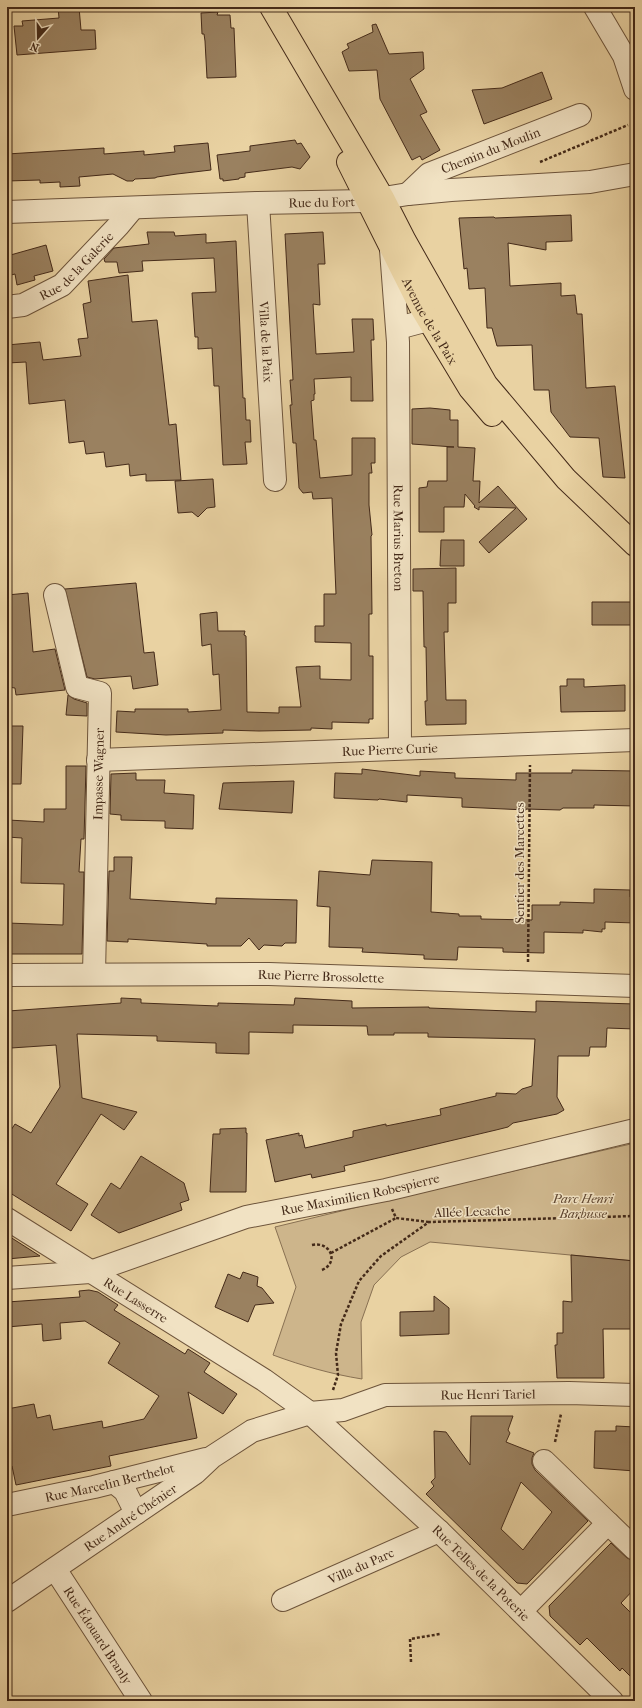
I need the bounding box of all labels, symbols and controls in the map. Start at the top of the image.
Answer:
north arrow [18,18,58,58]
text: N [28,39,41,54]
street label: Chemin du Moulin [439,124,543,177]
street label: Rue du Fort [288,194,356,210]
street label: Rue de la Galerie [37,228,117,303]
street label: Avenue de la Paix [399,274,461,368]
street label: Villa de la Paix [256,300,276,383]
street label: Rue Marius Breton [391,484,406,592]
street label: Impasse Wagner [90,727,107,820]
street label: Rue Pierre Curie [342,740,439,759]
street label: Sentier des Marcettes [512,802,527,923]
street label: Rue Pierre Brossolette [258,967,385,986]
street label: Rue Maximilien Robespierre [280,1170,442,1218]
park label: Parc Henri Barbusse [552,1191,615,1221]
street label: Allée Lecache [432,1203,511,1220]
street label: Rue Lasserre [101,1274,171,1326]
street label: Rue Henri Tariel [440,1386,536,1402]
street label: Rue Marcelin Berthelot [43,1460,176,1505]
street label: Rue André Chénier [81,1480,180,1554]
street label: Rue Telles de la Poterie [429,1522,533,1624]
street label: Villa du Parc [325,1545,396,1588]
street label: Rue Édouard Branly [60,1584,136,1688]

